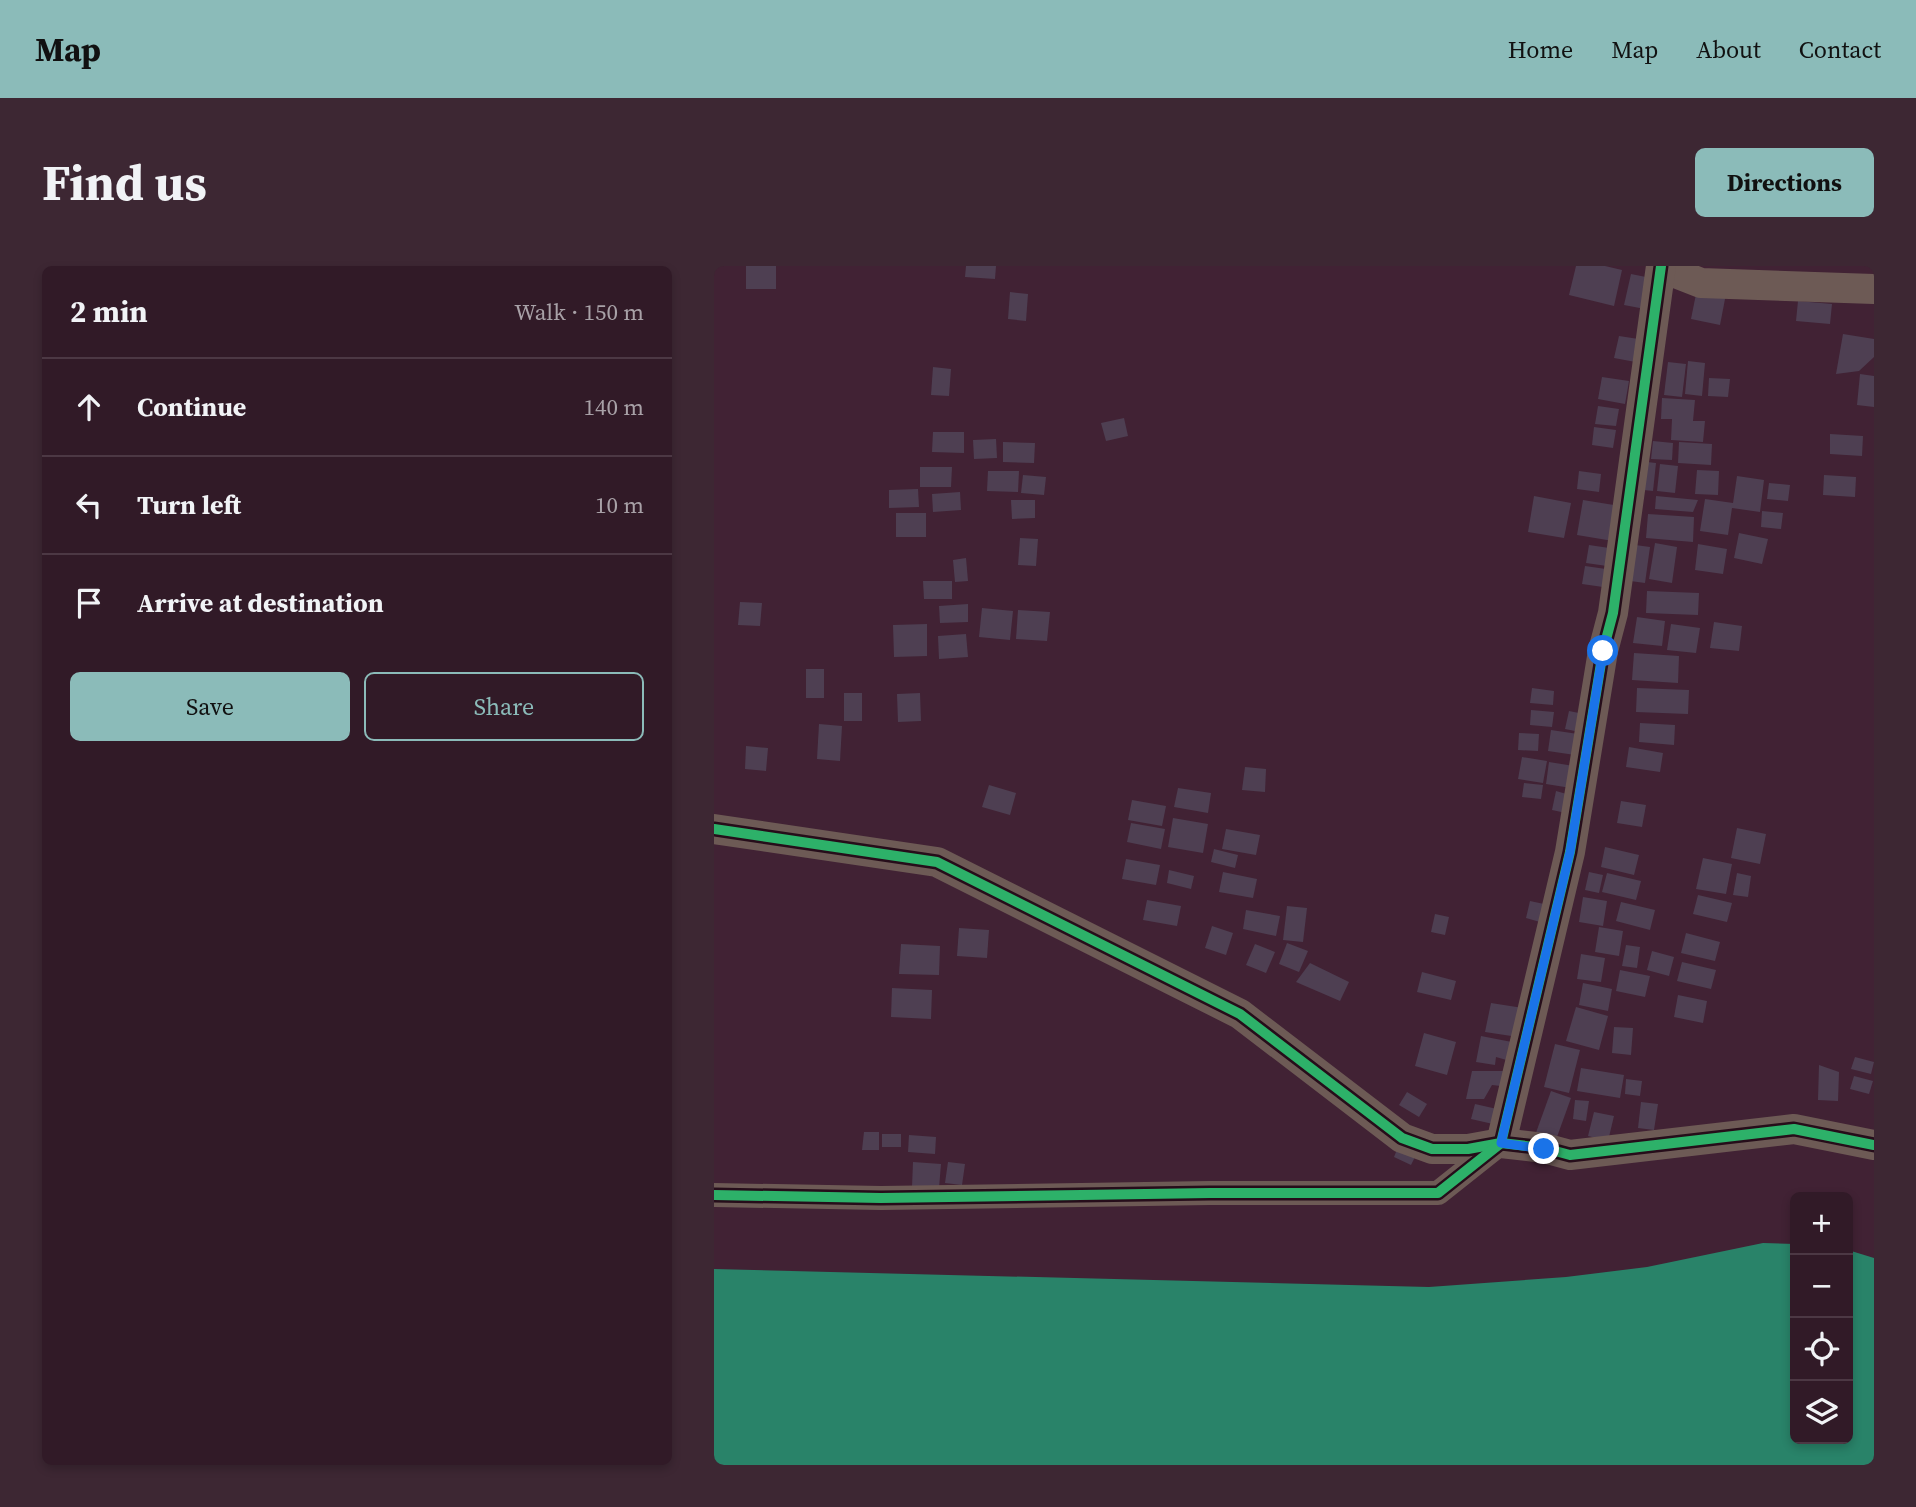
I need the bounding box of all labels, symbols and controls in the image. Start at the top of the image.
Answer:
text: Map [35,27,101,72]
text: Home [1508,33,1573,66]
text: Map [1611,33,1658,66]
text: About [1696,33,1761,66]
text: Contact [1799,33,1881,66]
button: Directions [1695,148,1874,217]
text: Find us [42,149,207,216]
text: 2 min [70,291,148,332]
text: Walk · 150 m [514,296,644,328]
icon: ahead [70,388,108,426]
text: Continue [137,389,246,425]
text: 140 m [583,391,644,423]
icon: left [70,486,108,524]
text: Turn left [137,487,241,523]
text: 10 m [595,489,644,521]
icon: arrive [70,584,108,622]
text: Arrive at destination [137,585,384,621]
route start [1587,635,1618,666]
button: Save [70,672,350,741]
button: Share [364,672,644,741]
route end [1528,1133,1559,1164]
map controls [1790,1192,1853,1444]
button: + [1790,1192,1853,1255]
button: − [1790,1255,1853,1318]
button: locate [1790,1318,1853,1381]
button: layers [1790,1381,1853,1444]

